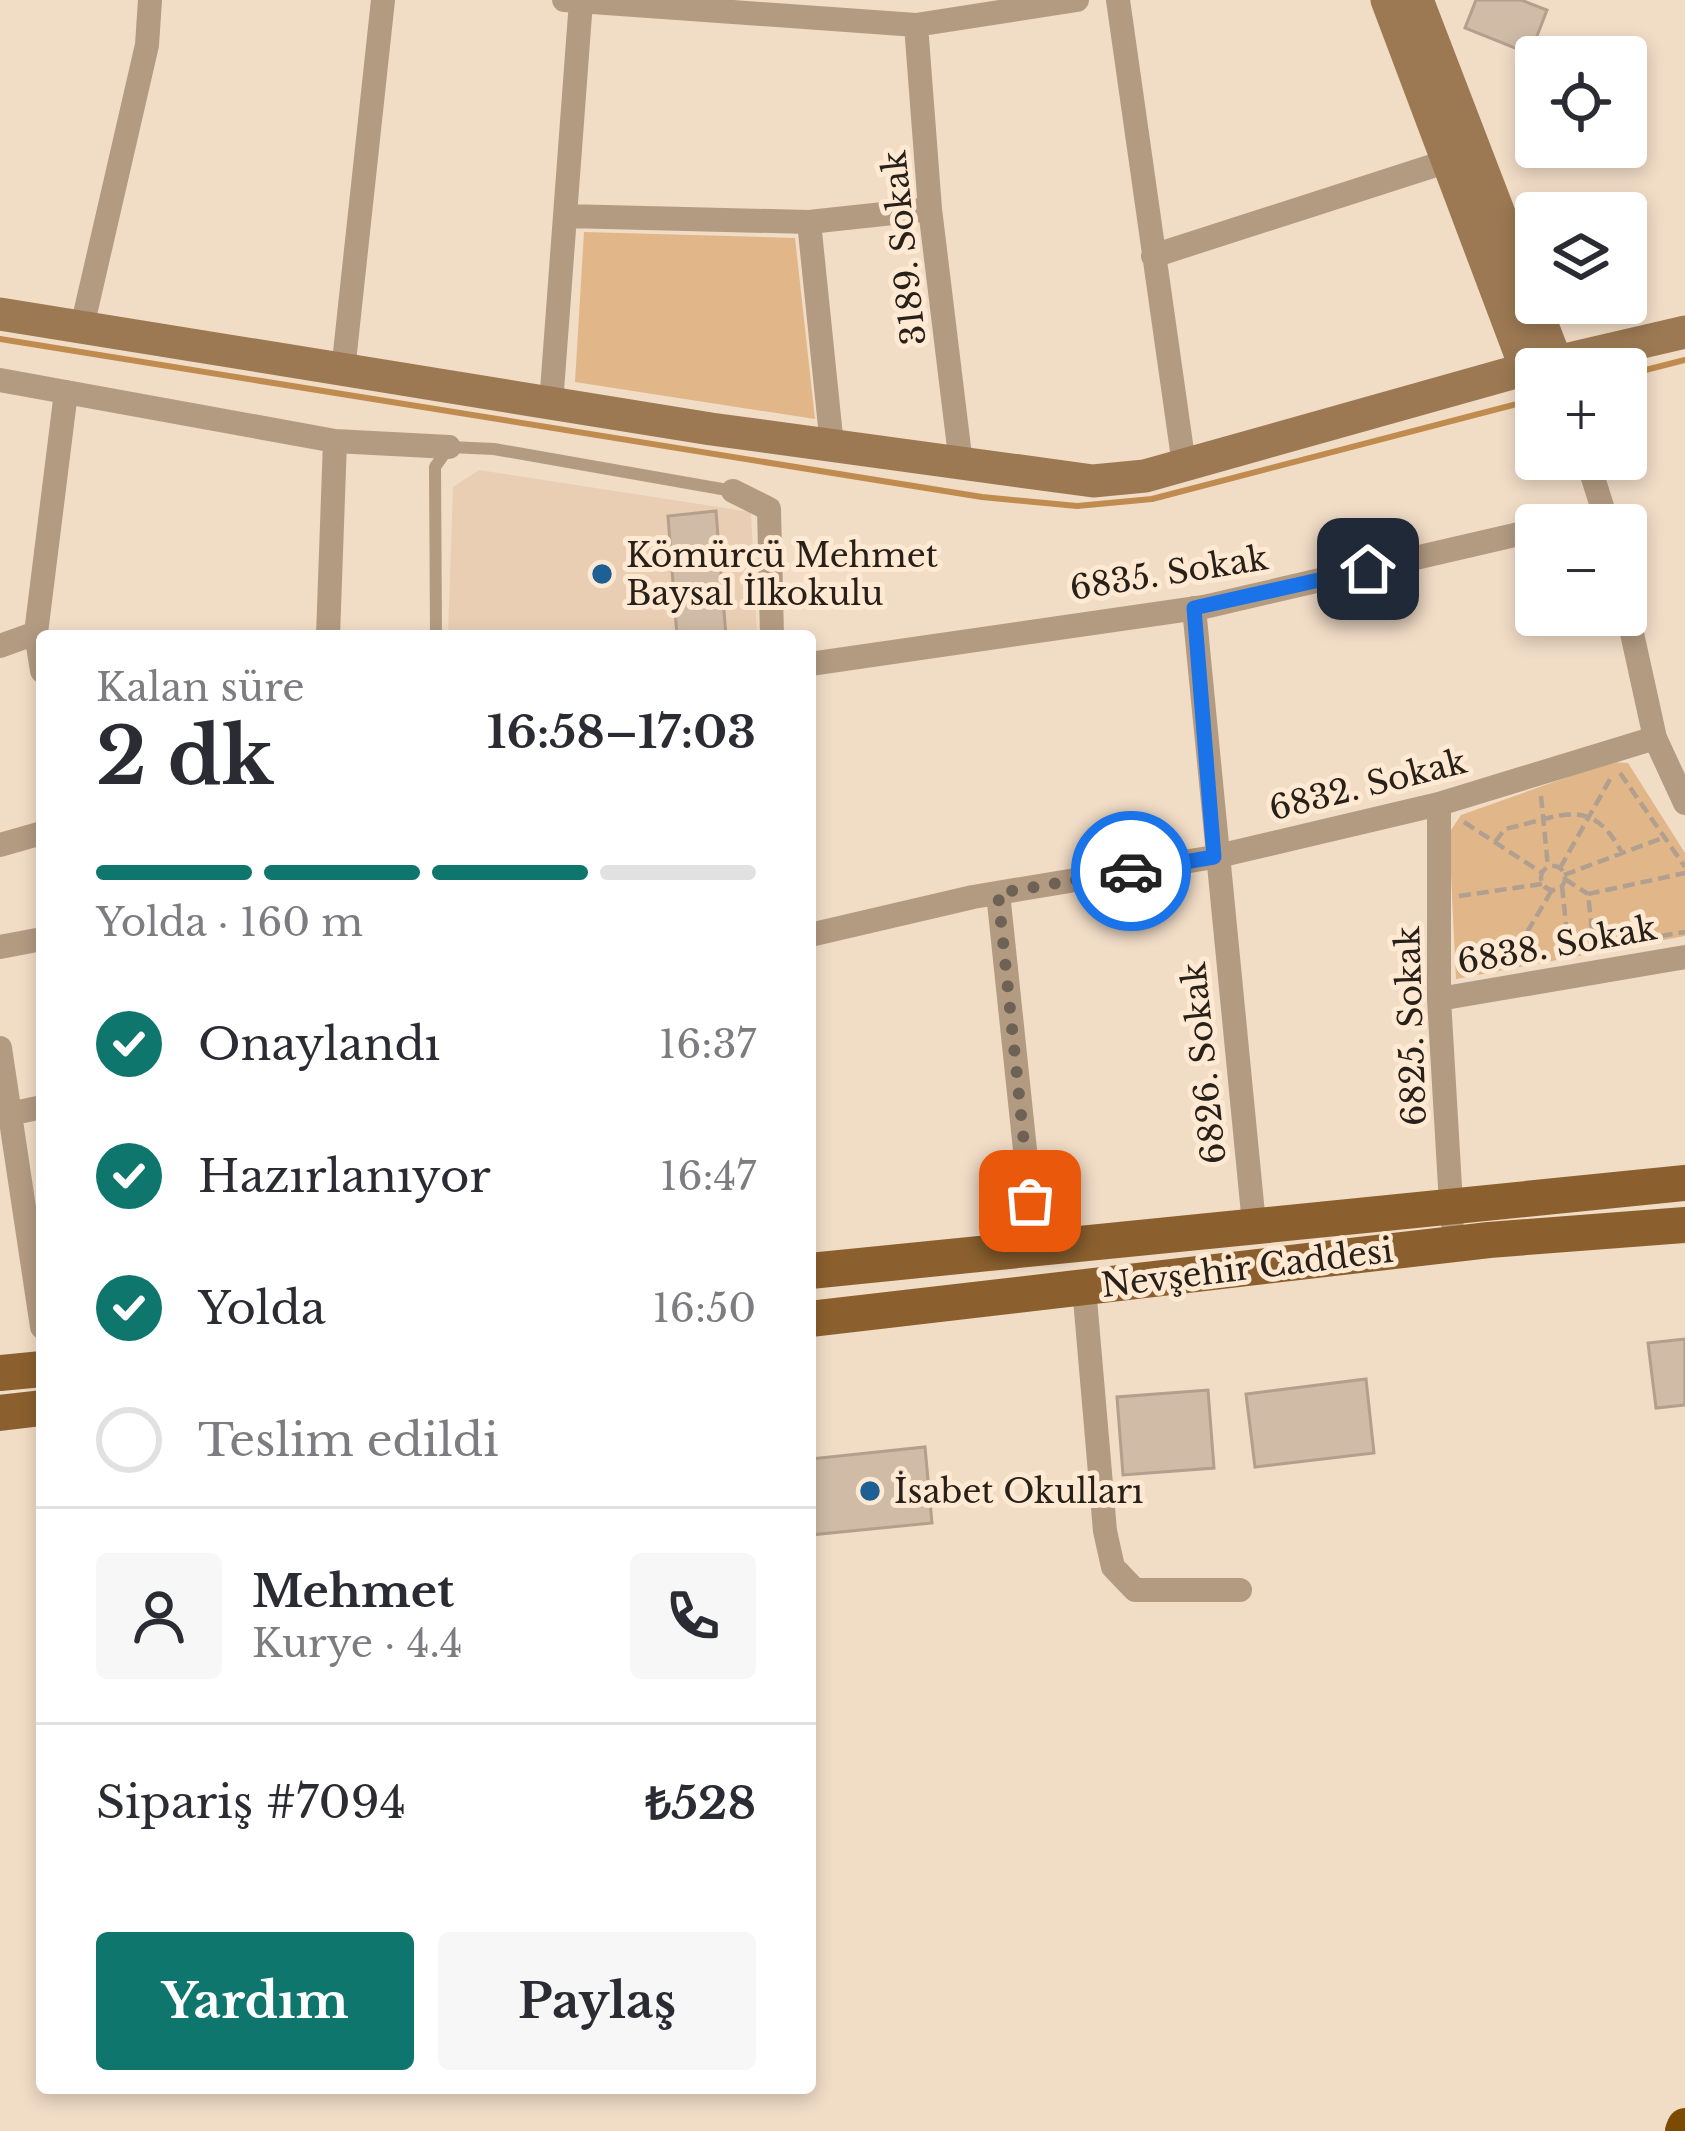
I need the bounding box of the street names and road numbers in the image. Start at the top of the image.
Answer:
street label: 3189. Sokak [873,148,935,347]
street label: 6835. Sokak [1067,537,1272,609]
street label: 6832. Sokak [1265,741,1472,829]
street label: 6838. Sokak [1454,907,1660,983]
street label: 6825. Sokak [1387,925,1435,1127]
street label: 6826. Sokak [1173,959,1235,1166]
street label: Nevşehir Caddesi [1099,1230,1395,1306]

